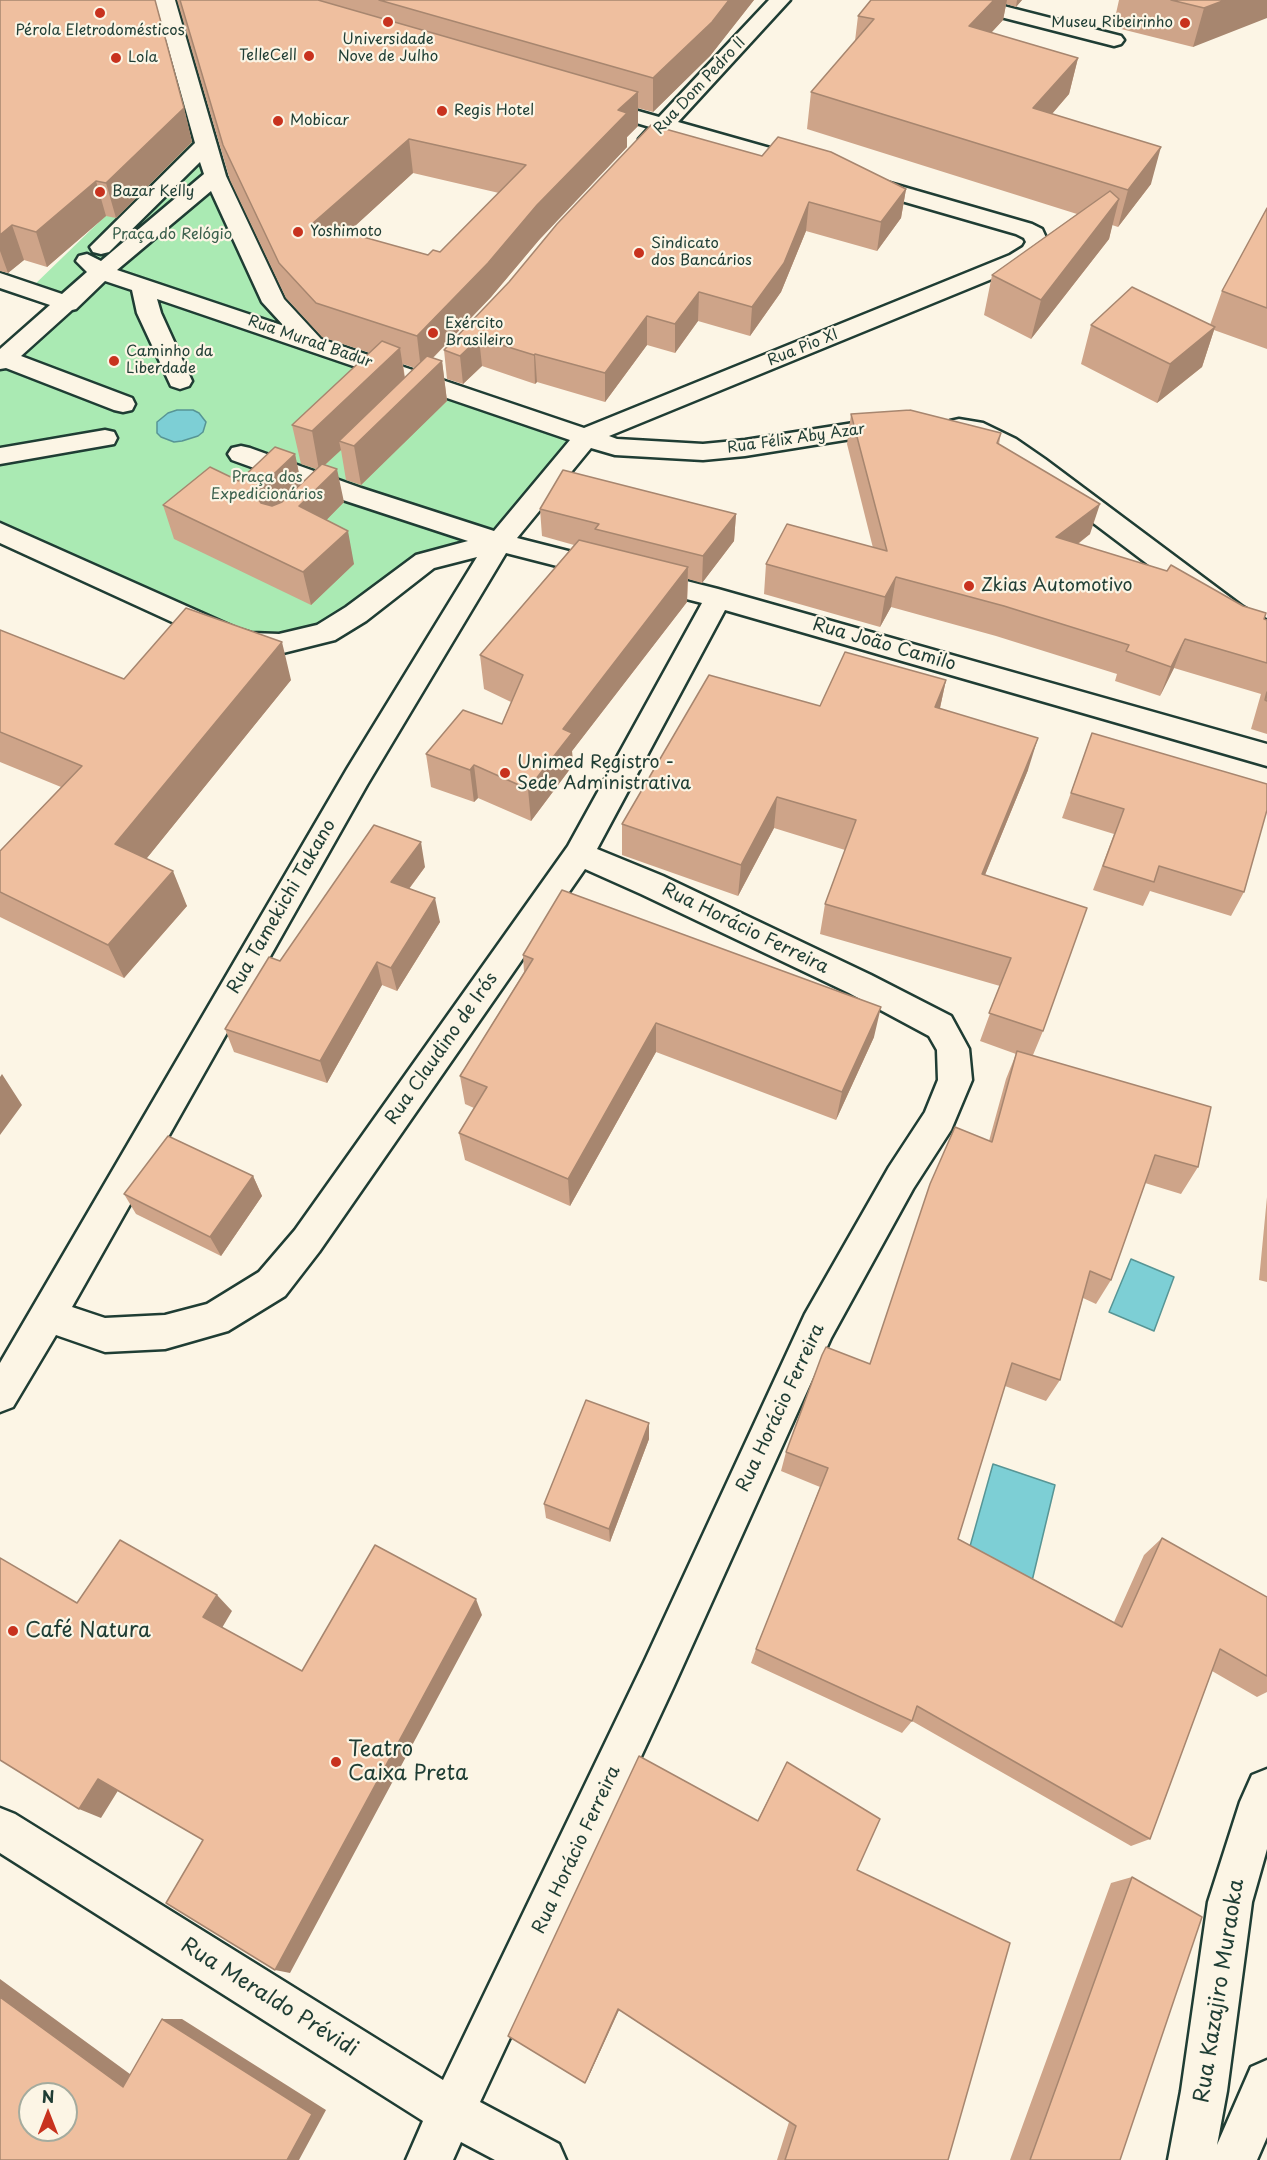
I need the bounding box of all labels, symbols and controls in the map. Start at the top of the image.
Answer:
marker: Pérola Eletrodomésticos [93,6,107,20]
place label: Museu Ribeirinho [1051,14,1173,32]
marker: Universidade Nove de Julho [381,15,395,29]
marker: Museu Ribeirinho [1178,16,1192,30]
place label: Pérola Eletrodomésticos [15,22,185,40]
place label: Universidade Nove de Julho [338,31,438,66]
street label: Rua Dom Pedro II [650,34,750,138]
place label: TelleCell [239,47,297,65]
place label: Lola [128,49,158,67]
marker: TelleCell [302,49,316,63]
marker: Lola [109,51,123,65]
place label: Regis Hotel [454,102,534,120]
marker: Regis Hotel [435,104,449,118]
place label: Mobicar [290,112,349,130]
marker: Mobicar [271,114,285,128]
place label: Bazar Kelly [112,183,194,201]
marker: Bazar Kelly [93,185,107,199]
place label: Yoshimoto [310,223,382,241]
marker: Yoshimoto [291,225,305,239]
park label: Praça do Relógio [112,226,232,244]
place label: Sindicato dos Bancários [651,235,752,270]
marker: Sindicato dos Bancários [632,246,646,260]
street label: Rua Murad Badur [245,312,375,372]
place label: Exército Brasileiro [445,315,513,350]
marker: Exército Brasileiro [426,326,440,340]
street label: Rua Pio XI [765,326,841,370]
place label: Caminho da Liberdade [126,343,213,378]
marker: Caminho da Liberdade [107,354,121,368]
street label: Rua Félix Aby Azar [726,420,866,458]
park label: Praça dos Expedicionários [211,469,323,504]
place label: Zkias Automotivo [981,575,1132,597]
marker: Zkias Automotivo [962,579,976,593]
street label: Rua João Camilo [810,614,958,676]
place label: Unimed Registro - Sede Administrativa [517,752,691,795]
marker: Unimed Registro - Sede Administrativa [498,766,512,780]
street label: Rua Tamekichi Takano [223,816,341,998]
street label: Rua Horácio Ferreira [658,879,832,979]
street label: Rua Claudino de Irós [381,969,503,1129]
street label: Rua Horácio Ferreira [733,1321,829,1495]
place label: Café Natura [25,1618,151,1644]
marker: Café Natura [6,1624,20,1638]
place label: Teatro Caixa Preta [348,1737,468,1787]
marker: Teatro Caixa Preta [329,1755,343,1769]
street label: Rua Horácio Ferreira [529,1763,625,1937]
street label: Rua Kazajiro Muraoka [1190,1877,1250,2105]
street label: Rua Meraldo Prévidi [176,1933,362,2063]
north arrow [18,2082,78,2142]
text: N [42,2084,54,2108]

